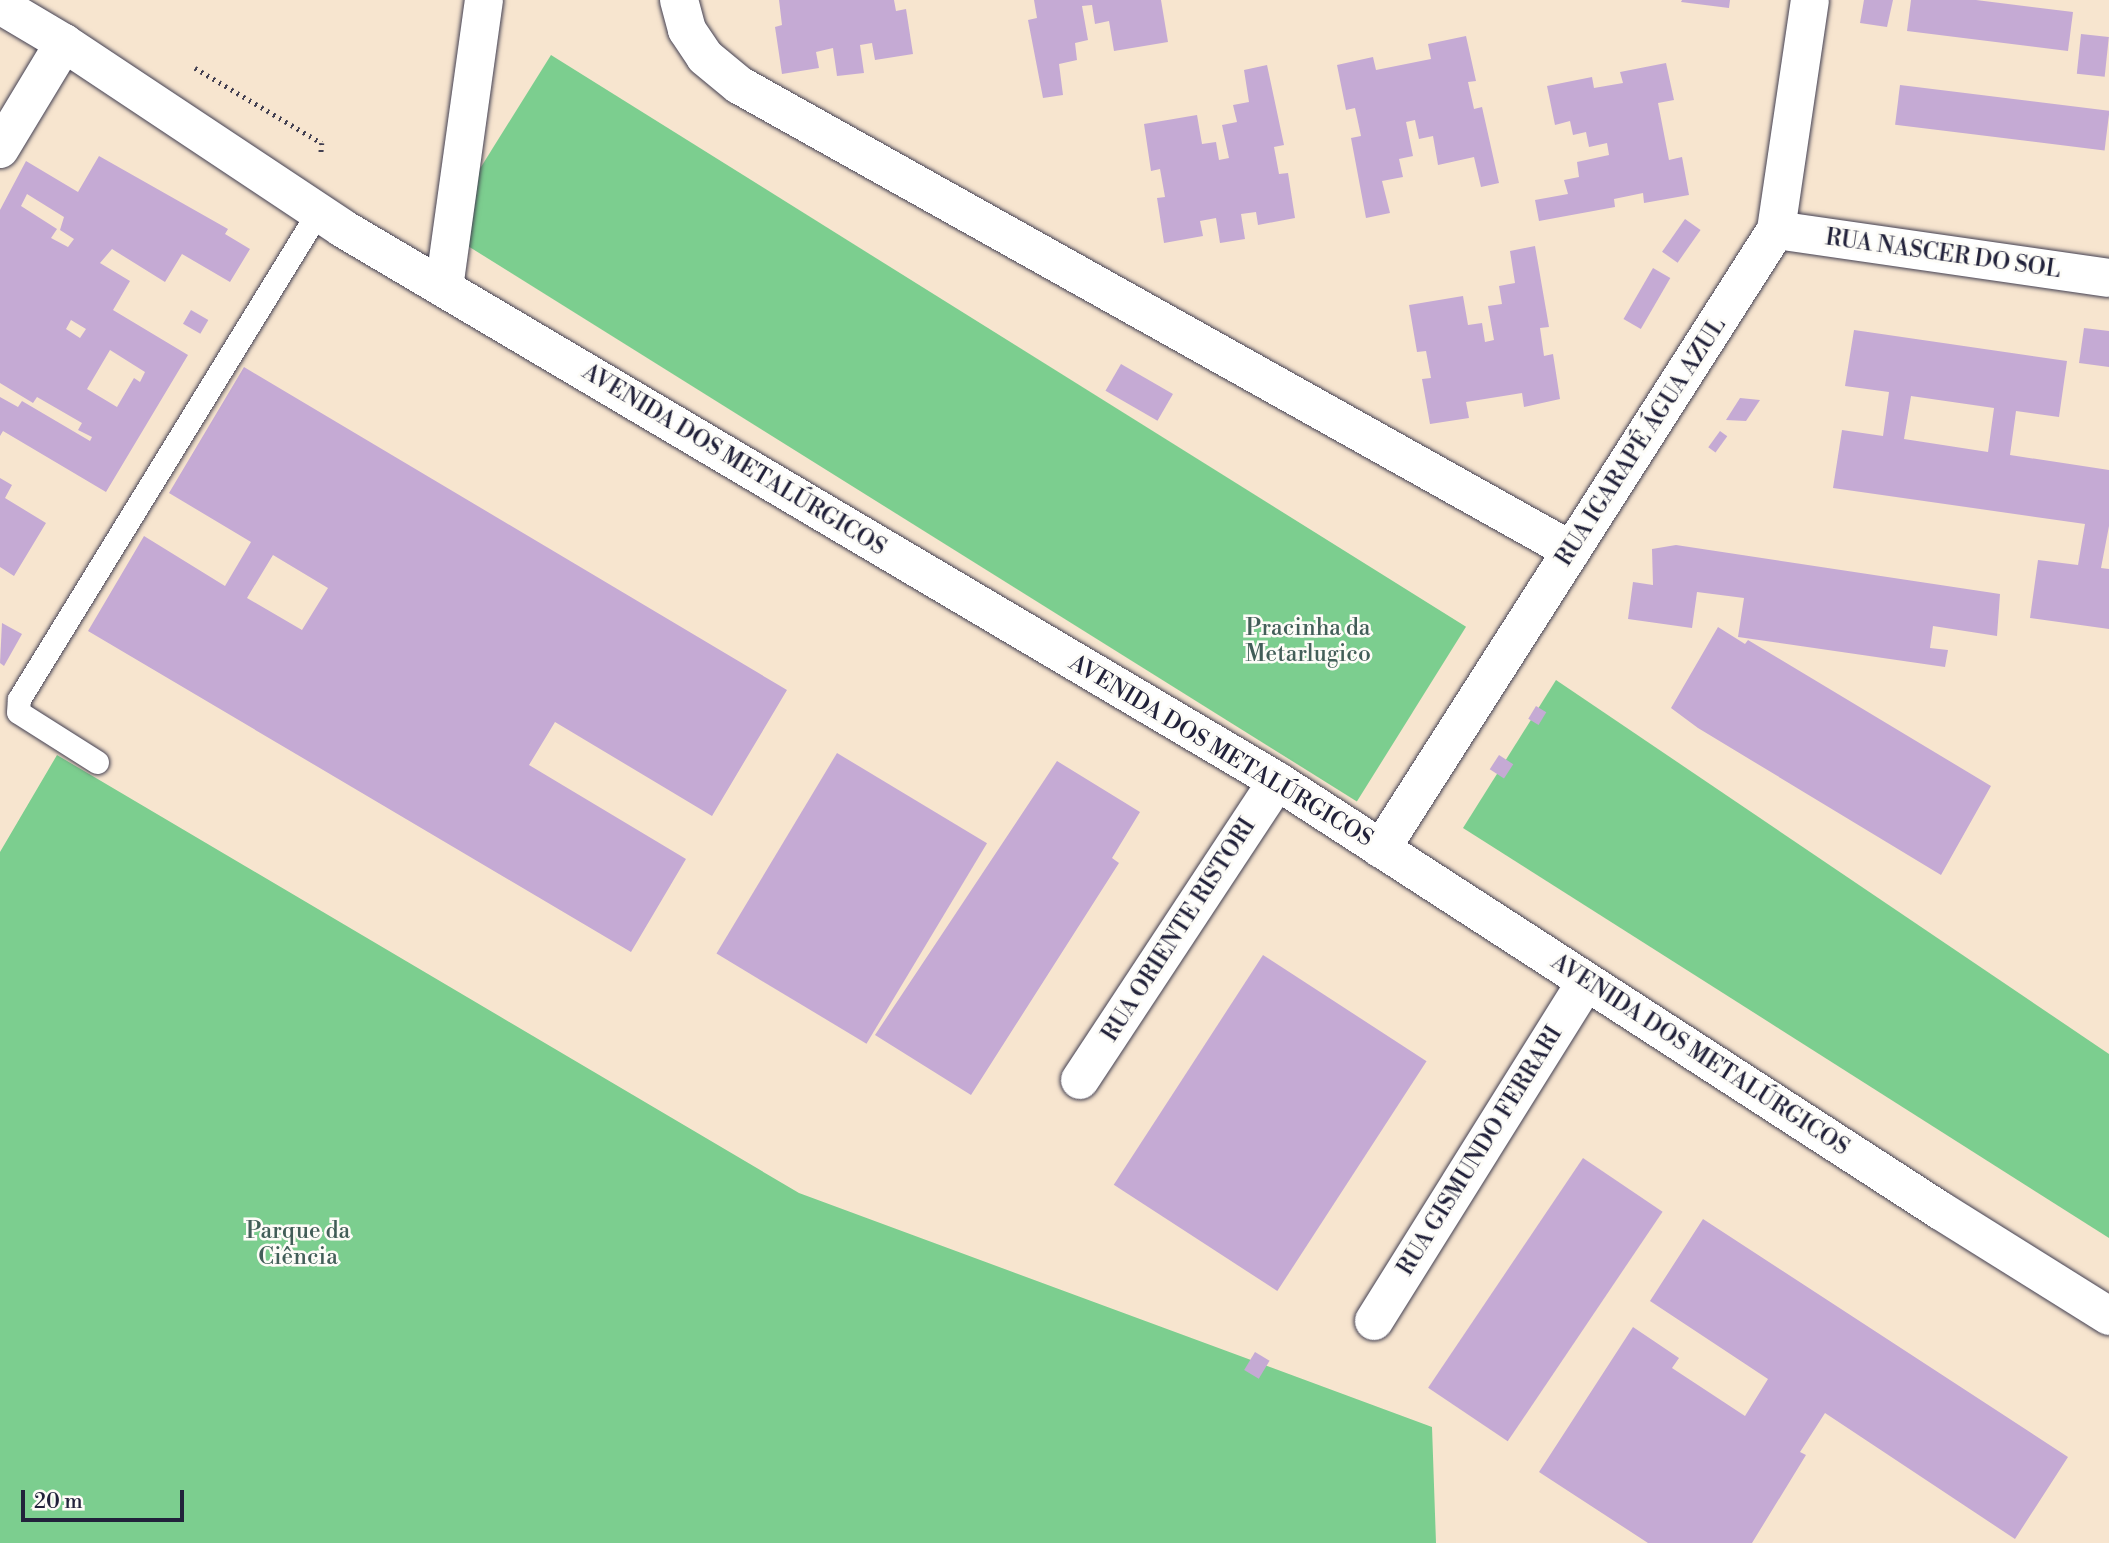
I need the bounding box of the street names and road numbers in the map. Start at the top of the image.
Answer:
street label: RUA NASCER DO SOL [1824,224,2062,284]
street label: RUA IGARAPÉ ÁGUA AZUL [1550,313,1732,571]
street label: AVENIDA DOS METALÚRGICOS [577,358,891,562]
street label: AVENIDA DOS METALÚRGICOS [1064,649,1378,853]
street label: RUA ORIENTE RISTORI [1096,813,1262,1047]
street label: AVENIDA DOS METALÚRGICOS [1546,948,1854,1162]
street label: RUA GISMUNDO FERRARI [1392,1021,1568,1281]

